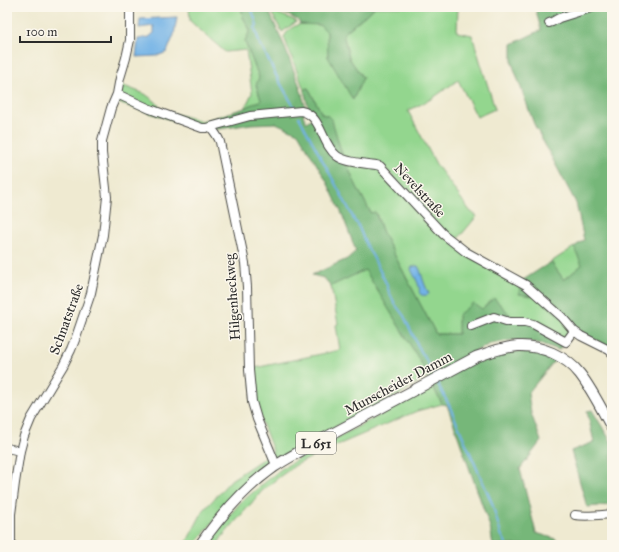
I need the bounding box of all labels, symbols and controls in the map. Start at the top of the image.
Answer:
scale bar [20,18,111,44]
text: 100 m [26,25,57,39]
street label: Nevelstraße [390,160,449,221]
street label: Hilgenheckweg [221,252,244,341]
street label: Schnatstraße [46,281,87,357]
street label: Munscheider Damm [342,348,455,419]
road number: L 651 [296,432,336,454]

